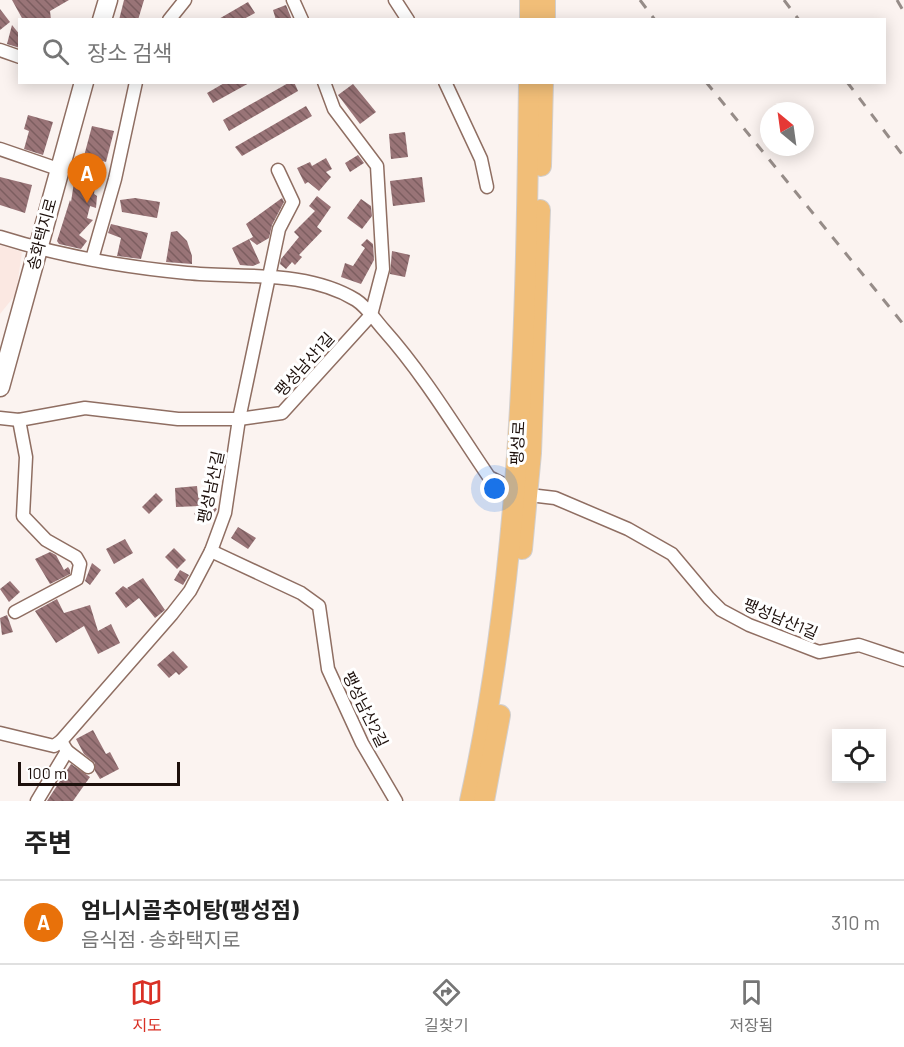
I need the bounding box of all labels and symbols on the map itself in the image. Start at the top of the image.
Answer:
north arrow [760,102,814,156]
pin: A [68,154,106,203]
street label: 송화택지로 [22,196,60,272]
street label: 팽성남산1길 [270,328,338,400]
street label: 팽성로 [506,420,528,466]
street label: 팽성남산길 [193,449,227,525]
your location [480,474,509,503]
street label: 팽성남산1길 [741,594,821,642]
street label: 팽성남산2길 [339,668,393,750]
scale bar [18,759,180,786]

